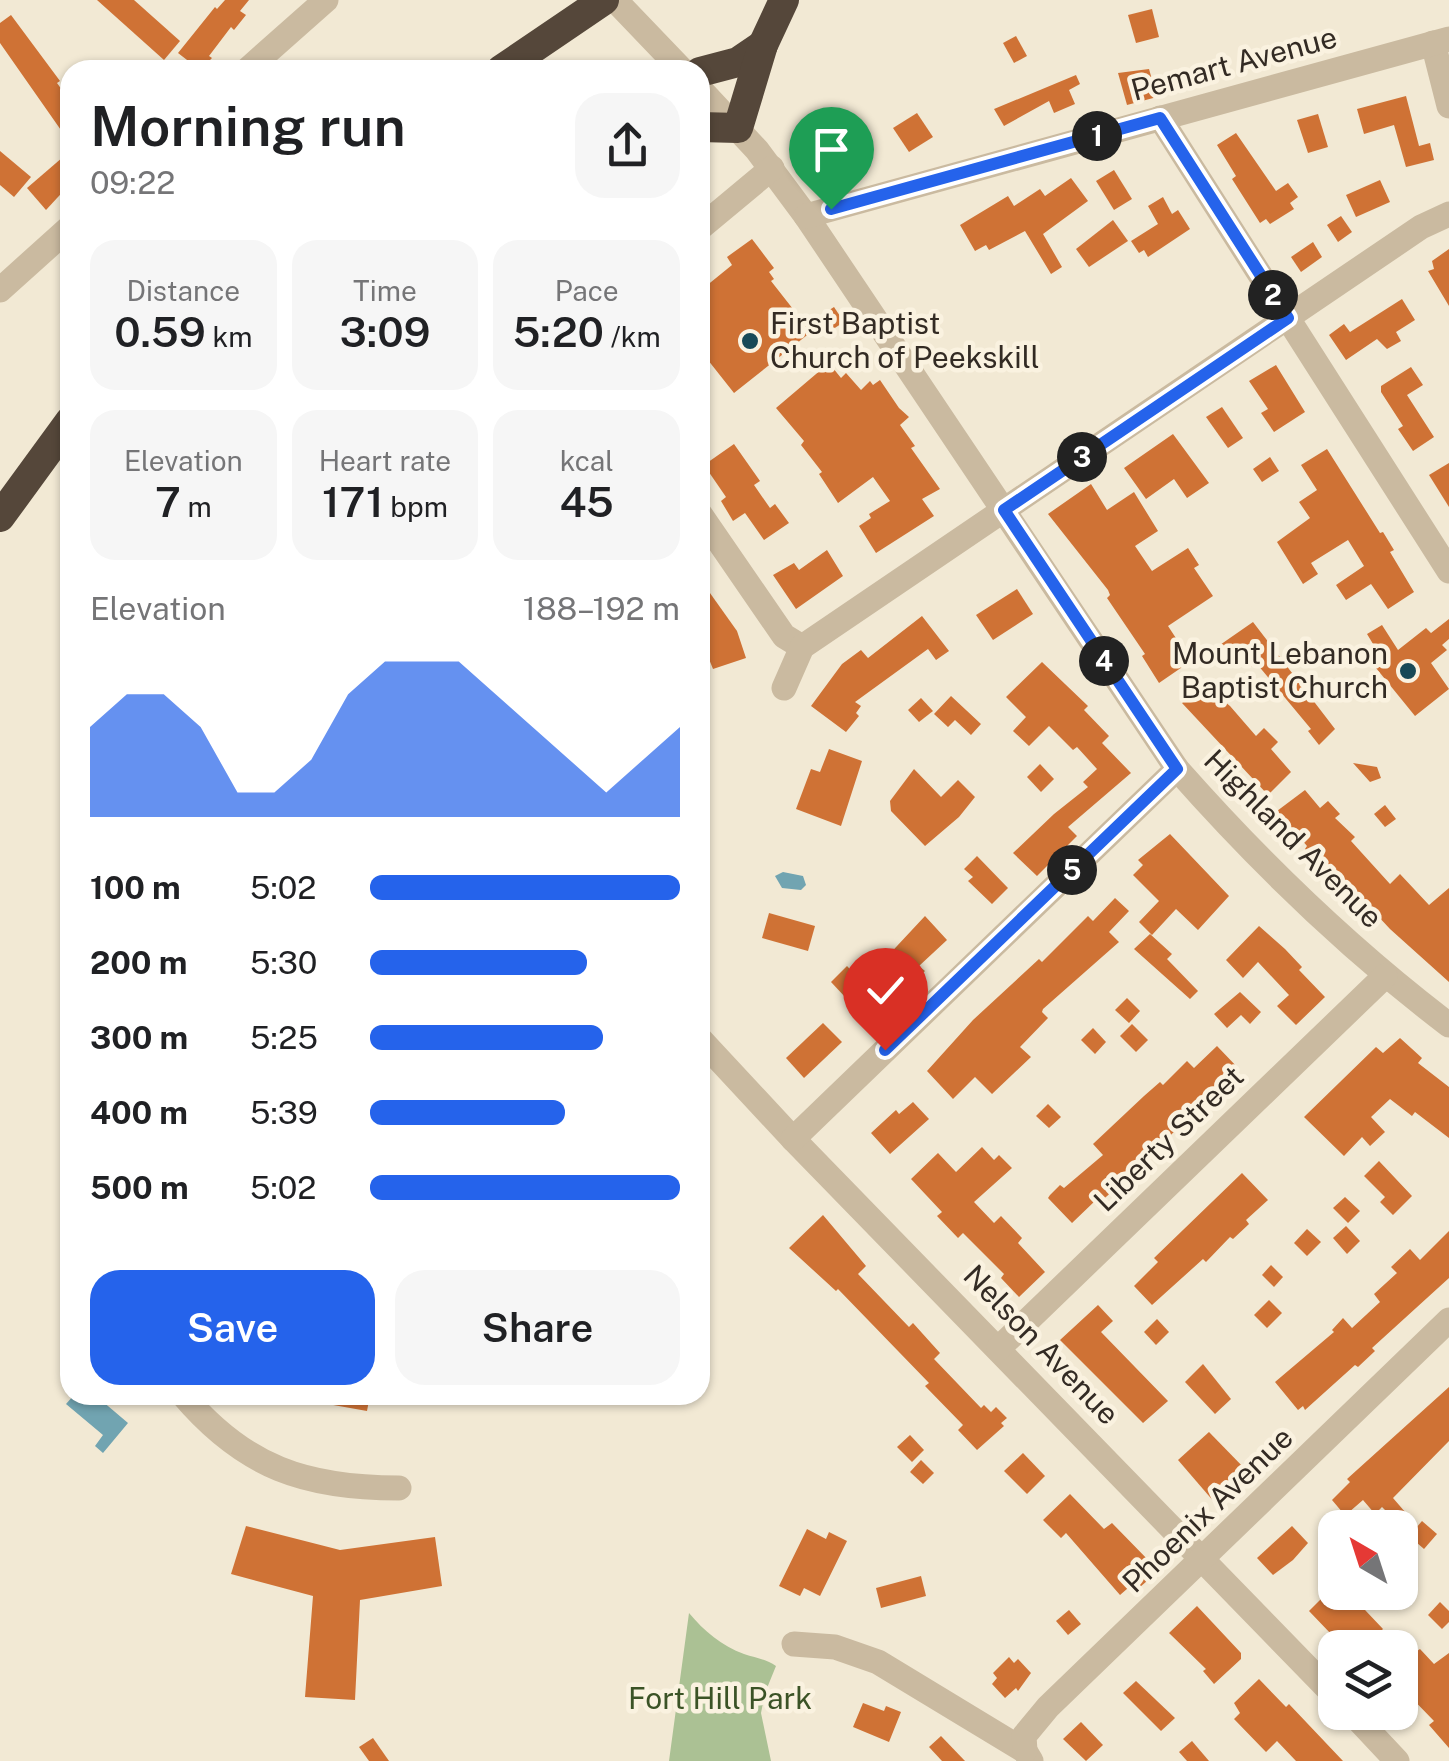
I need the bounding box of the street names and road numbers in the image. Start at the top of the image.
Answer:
street label: Pemart Avenue [1127,18,1341,108]
street label: Highland Avenue [1197,742,1390,935]
street label: Liberty Street [1086,1058,1250,1218]
street label: Nelson Avenue [957,1257,1127,1432]
street label: Phoenix Avenue [1115,1419,1300,1599]

